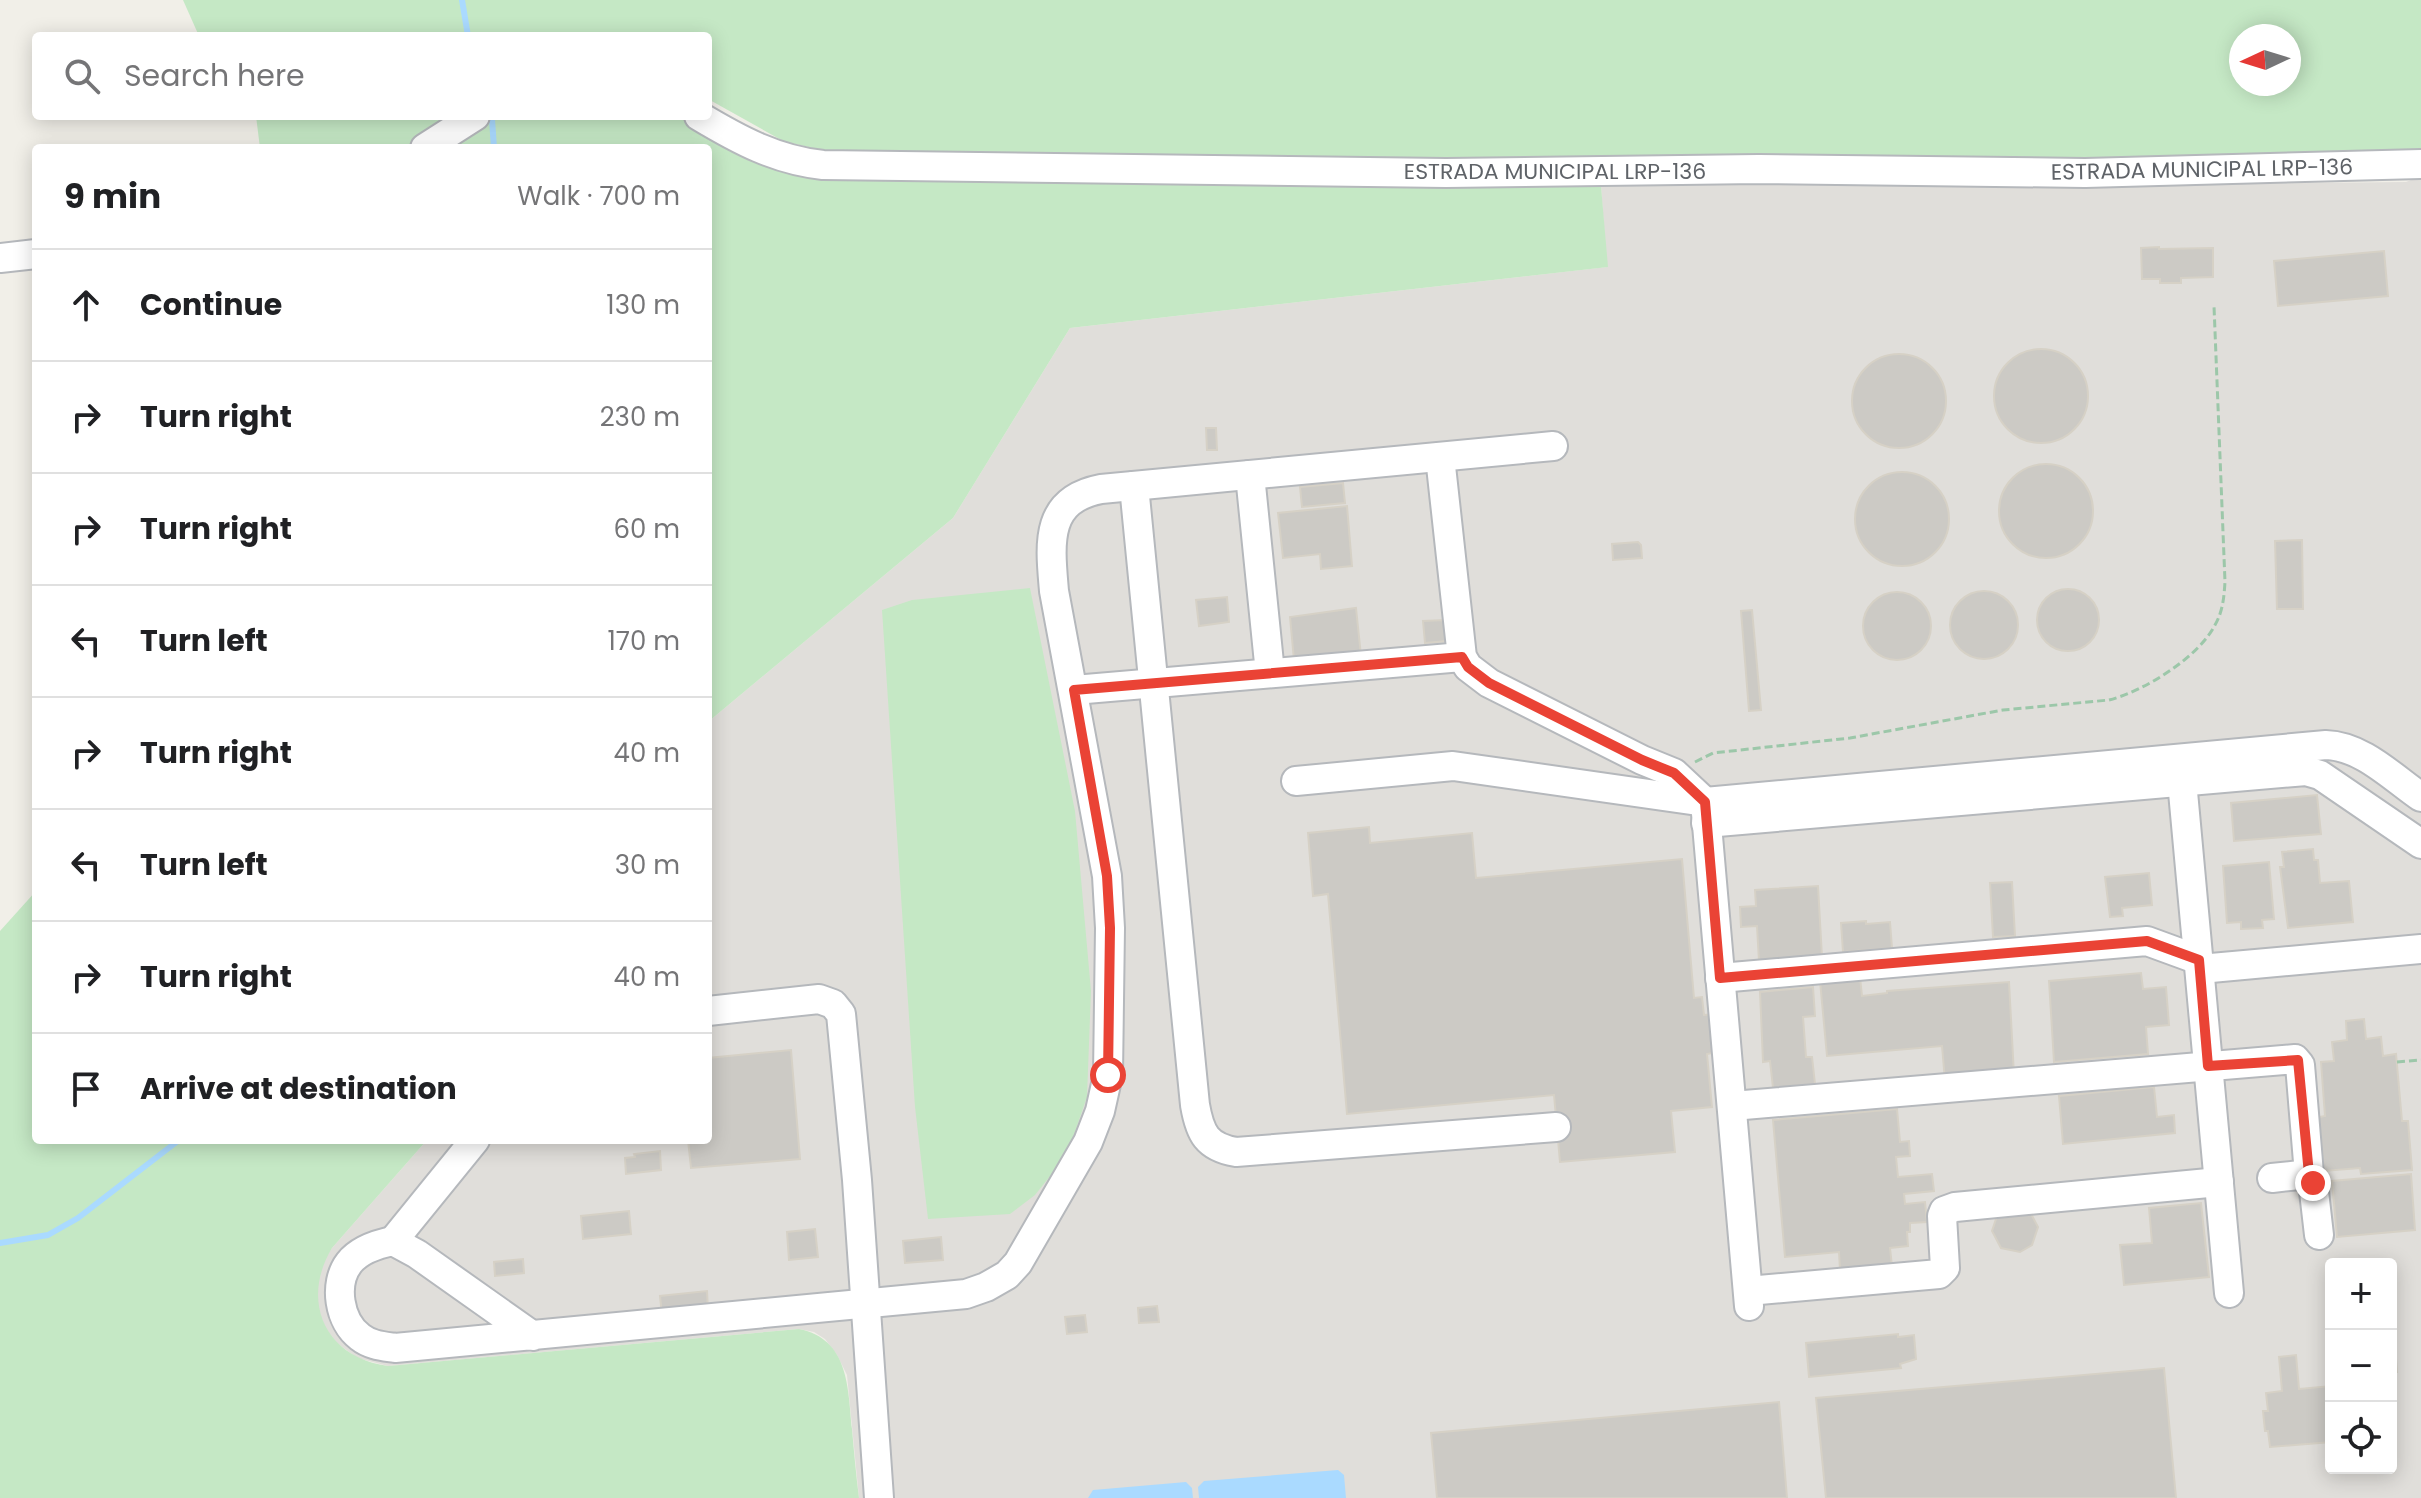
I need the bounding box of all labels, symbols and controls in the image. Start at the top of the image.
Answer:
north arrow [2229,24,2301,96]
search box [32,32,712,120]
icon: search [60,54,104,98]
text: Search here [124,54,305,97]
street label: ESTRADA MUNICIPAL LRP-136 [2051,151,2353,188]
street label: ESTRADA MUNICIPAL LRP-136 [1404,156,1706,187]
text: 9 min [64,172,161,220]
text: Walk · 700 m [517,178,680,214]
icon: ahead [64,283,108,327]
text: Continue [140,283,282,326]
text: 130 m [606,287,680,323]
icon: right [64,395,108,439]
text: Turn right [140,395,292,438]
text: 230 m [600,399,680,435]
icon: right [64,507,108,551]
text: Turn right [140,507,292,550]
text: 60 m [613,511,680,547]
icon: left [64,619,108,663]
text: Turn left [140,619,268,662]
text: 170 m [607,623,680,659]
icon: right [64,731,108,775]
text: Turn right [140,731,292,774]
text: 40 m [614,735,680,771]
icon: left [64,843,108,887]
text: Turn left [140,843,268,886]
text: 30 m [615,847,680,883]
icon: right [64,955,108,999]
text: Turn right [140,955,292,998]
text: 40 m [614,959,680,995]
route start [1090,1057,1126,1093]
icon: arrive [64,1067,108,1111]
text: Arrive at destination [140,1067,457,1110]
route end [2295,1165,2331,1201]
map controls [2325,1258,2397,1474]
button: + [2325,1258,2397,1330]
button: − [2325,1330,2397,1402]
button: locate [2325,1402,2397,1474]

